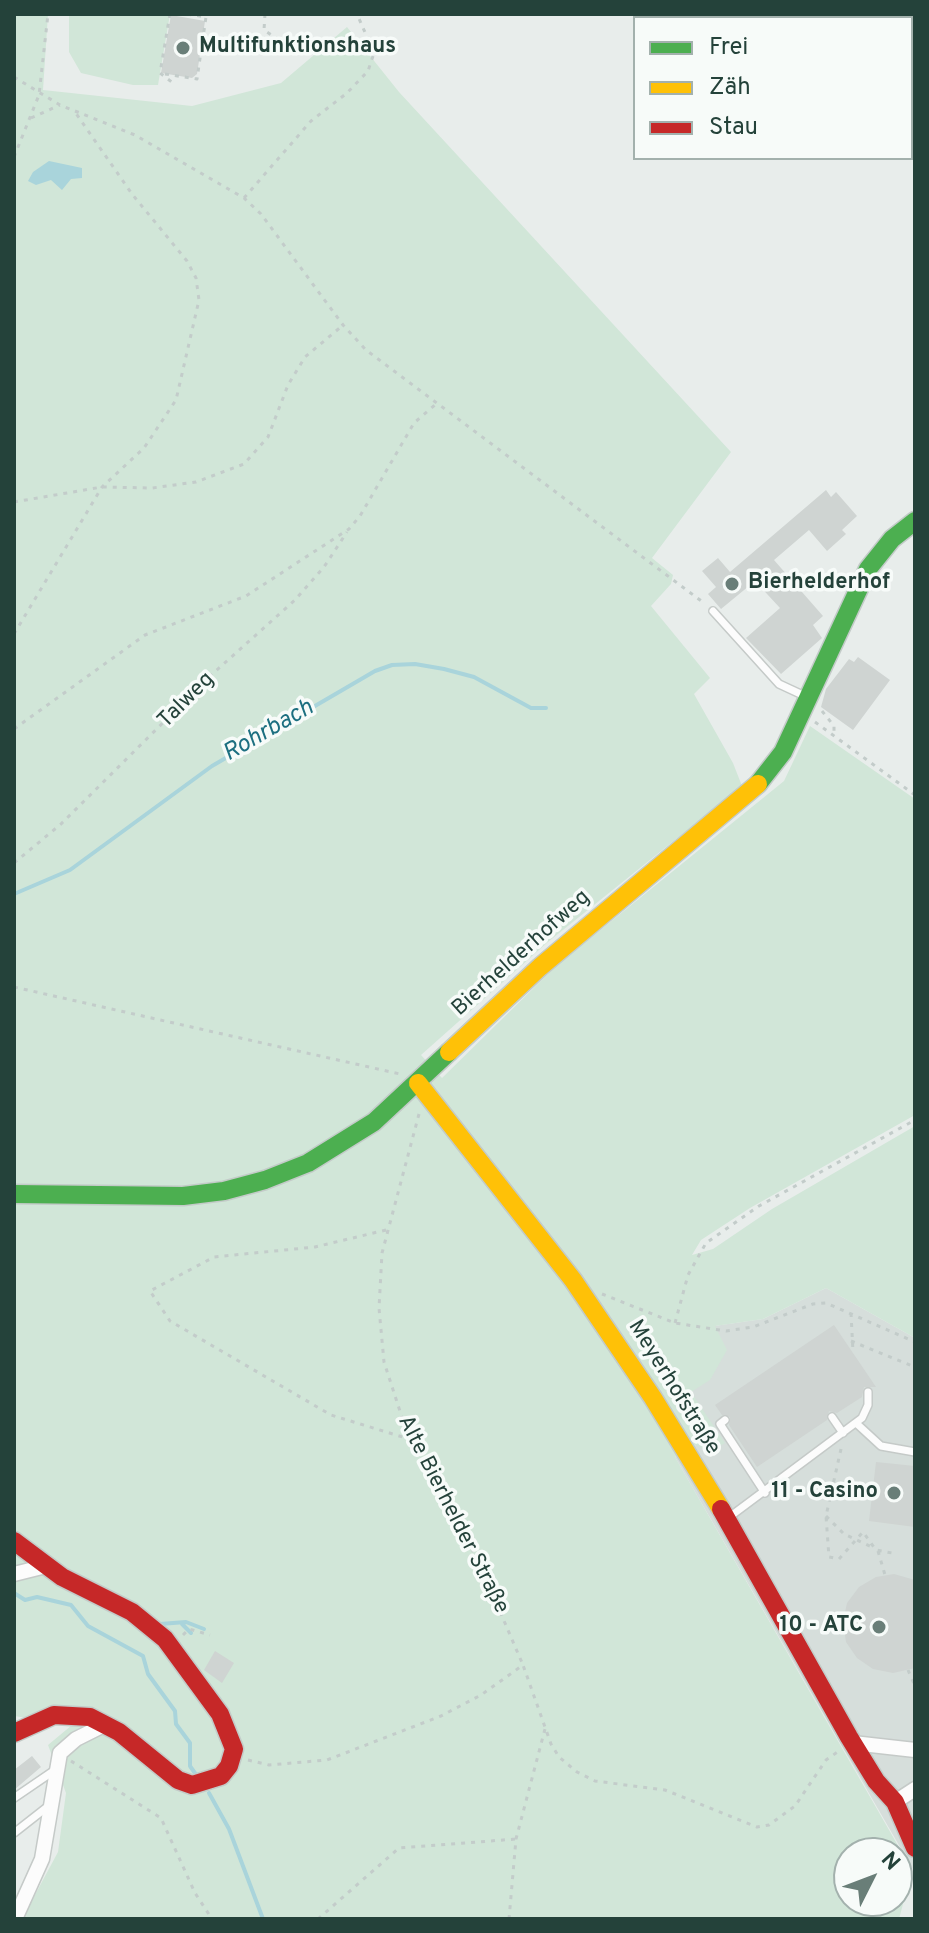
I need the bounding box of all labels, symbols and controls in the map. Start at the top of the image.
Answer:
legend [633,16,913,160]
text: Frei [709,33,748,63]
place label: Multifunktionshaus [199,35,396,61]
marker: Multifunktionshaus [174,39,192,57]
text: Zäh [709,73,751,103]
text: Stau [709,113,758,143]
place label: Bierhelderhof [748,571,890,597]
marker: Bierhelderhof [723,575,741,593]
street label: Talweg [153,667,221,735]
water label: Rohrbach [219,695,319,769]
street label: Bierhelderhofweg [448,885,596,1023]
street label: Meyerhofstraße [621,1316,725,1460]
street label: Alte Bierhelder Straße [391,1412,513,1618]
place label: 11 - Casino [771,1480,878,1506]
marker: 11 - Casino [885,1484,903,1502]
place label: 10 - ATC [779,1614,863,1640]
marker: 10 - ATC [870,1618,888,1636]
north arrow [833,1837,913,1917]
text: N [874,1847,905,1877]

